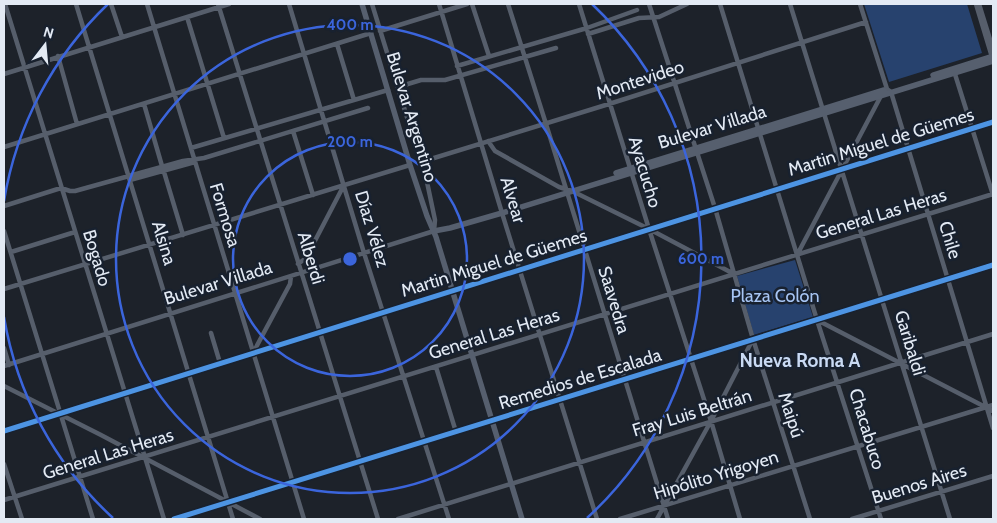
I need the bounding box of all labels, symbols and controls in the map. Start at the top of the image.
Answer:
text: 400 m [327,16,373,34]
north arrow [20,20,70,70]
text: N [41,22,56,43]
street label: Bulevar Argentino [382,49,442,185]
street label: Montevideo [593,55,687,105]
street label: Bulevar Villada [655,100,769,154]
street label: Martin Miguel de Güemes [785,103,977,181]
text: 200 m [327,133,373,151]
street label: Ayacucho [624,134,666,210]
street label: Alvear [496,174,531,226]
street label: Formosa [205,180,245,250]
street label: General Las Heras [813,184,949,244]
street label: Díaz Vélez [350,188,394,270]
street label: Alsina [147,218,181,268]
street label: Chile [934,219,966,261]
street label: Martin Miguel de Güemes [398,224,590,302]
street label: Bogado [78,227,116,289]
street label: Alberdi [293,229,329,287]
centre of rings [341,250,359,268]
text: 600 m [678,250,724,268]
street label: Bulevar Villada [161,256,275,310]
street label: Saavedra [593,264,635,337]
park label: Plaza Colón [730,285,820,307]
street label: General Las Heras [426,304,562,364]
street label: Garibaldi [890,308,930,378]
street label: Remedios de Escalada [496,344,664,414]
district label: Nueva Roma A [740,349,861,372]
street label: Fray Luis Beltrán [630,384,754,442]
street label: Chacabuco [844,386,890,472]
street label: Maipú [773,390,809,440]
street label: General Las Heras [40,424,176,484]
street label: Hipólito Yrigoyen [651,446,781,504]
street label: Buenos Aires [869,459,969,509]

